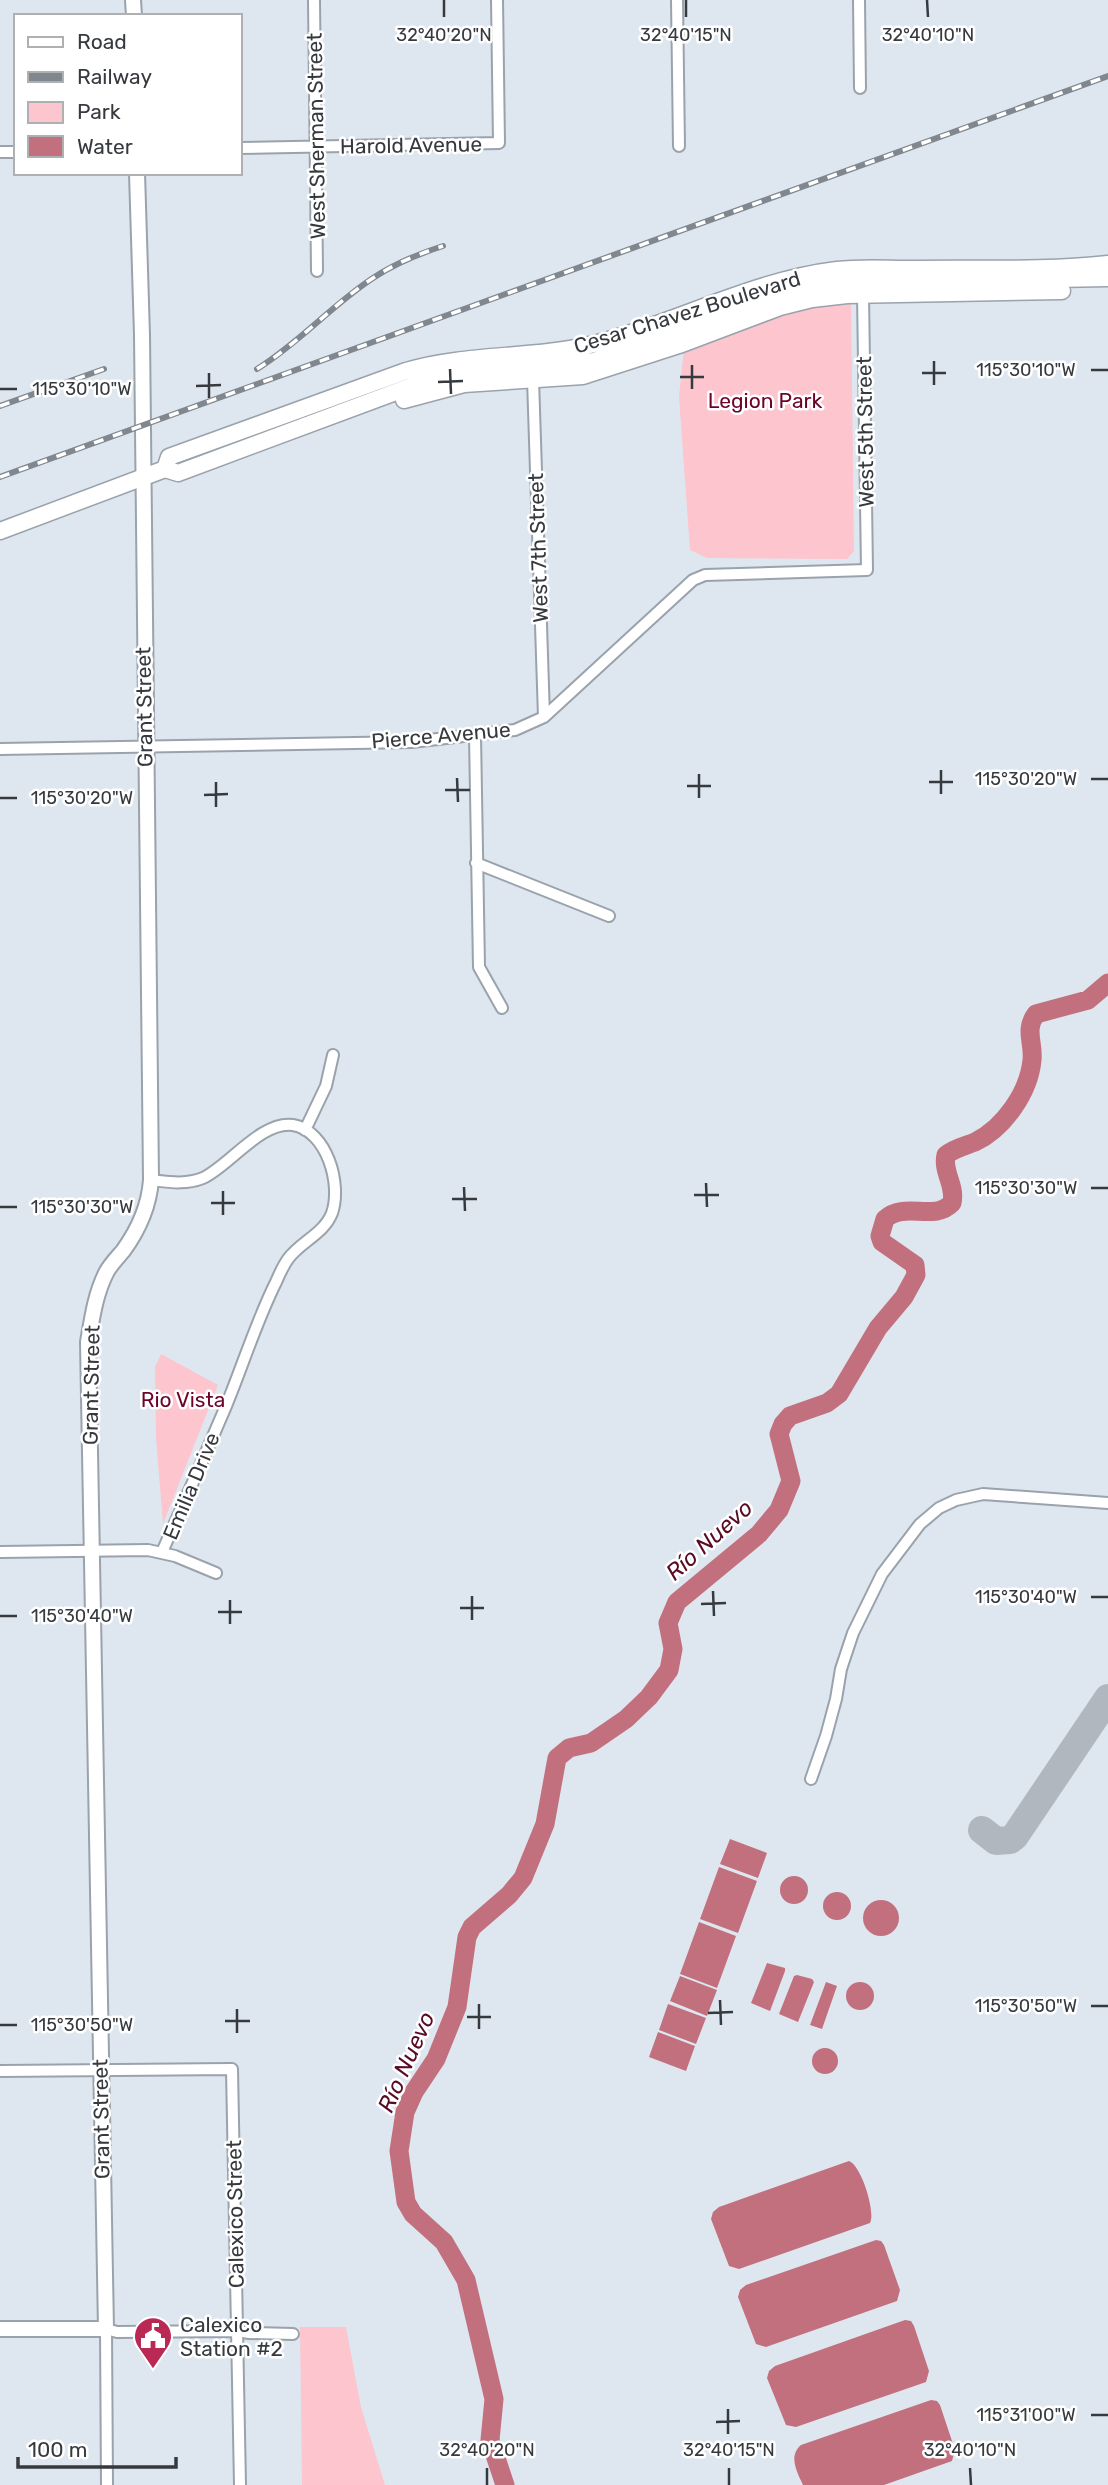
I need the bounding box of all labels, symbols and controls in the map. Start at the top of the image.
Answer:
legend [14,14,242,175]
text: 32°40'20"N [396,24,492,46]
text: 32°40'15"N [640,24,732,46]
text: 32°40'10"N [882,24,974,46]
text: Road [77,29,127,54]
street label: West Sherman Street [302,32,330,240]
text: Railway [77,64,152,89]
text: Park [77,99,121,124]
street label: Harold Avenue [340,131,482,159]
text: Water [77,134,133,159]
street label: Cesar Chavez Boulevard [571,266,803,358]
street label: West 5th Street [851,356,879,508]
text: 115°30'10"W [976,359,1076,381]
text: 115°30'10"W [32,378,132,400]
park label: Legion Park [708,388,822,413]
street label: West 7th Street [523,473,553,623]
street label: Grant Street [130,647,158,767]
street label: Pierce Avenue [370,716,512,754]
text: 115°30'20"W [975,768,1077,790]
text: 115°30'20"W [31,787,133,809]
text: 115°30'30"W [975,1177,1077,1199]
text: 115°30'30"W [31,1196,133,1218]
street label: Grant Street [77,1325,105,1445]
park label: Rio Vista [141,1387,225,1412]
street label: Emilia Drive [157,1429,225,1543]
water label: Río Nuevo [660,1494,758,1586]
text: 115°30'40"W [975,1586,1077,1608]
text: 115°30'40"W [31,1605,133,1627]
text: 115°30'50"W [975,1995,1077,2017]
water label: Río Nuevo [371,2007,441,2117]
text: 115°30'50"W [31,2014,133,2036]
street label: Grant Street [87,2059,115,2179]
street label: Calexico Street [221,2140,249,2288]
place label: Calexico Station #2 [180,2312,283,2361]
public building icon: Calexico Station #2 [132,2315,174,2370]
text: 115°31'00"W [976,2404,1076,2426]
scale bar [18,2426,175,2470]
text: 100 m [28,2437,87,2462]
text: 32°40'20"N [439,2439,535,2461]
text: 32°40'15"N [683,2439,775,2461]
text: 32°40'10"N [924,2439,1016,2461]

